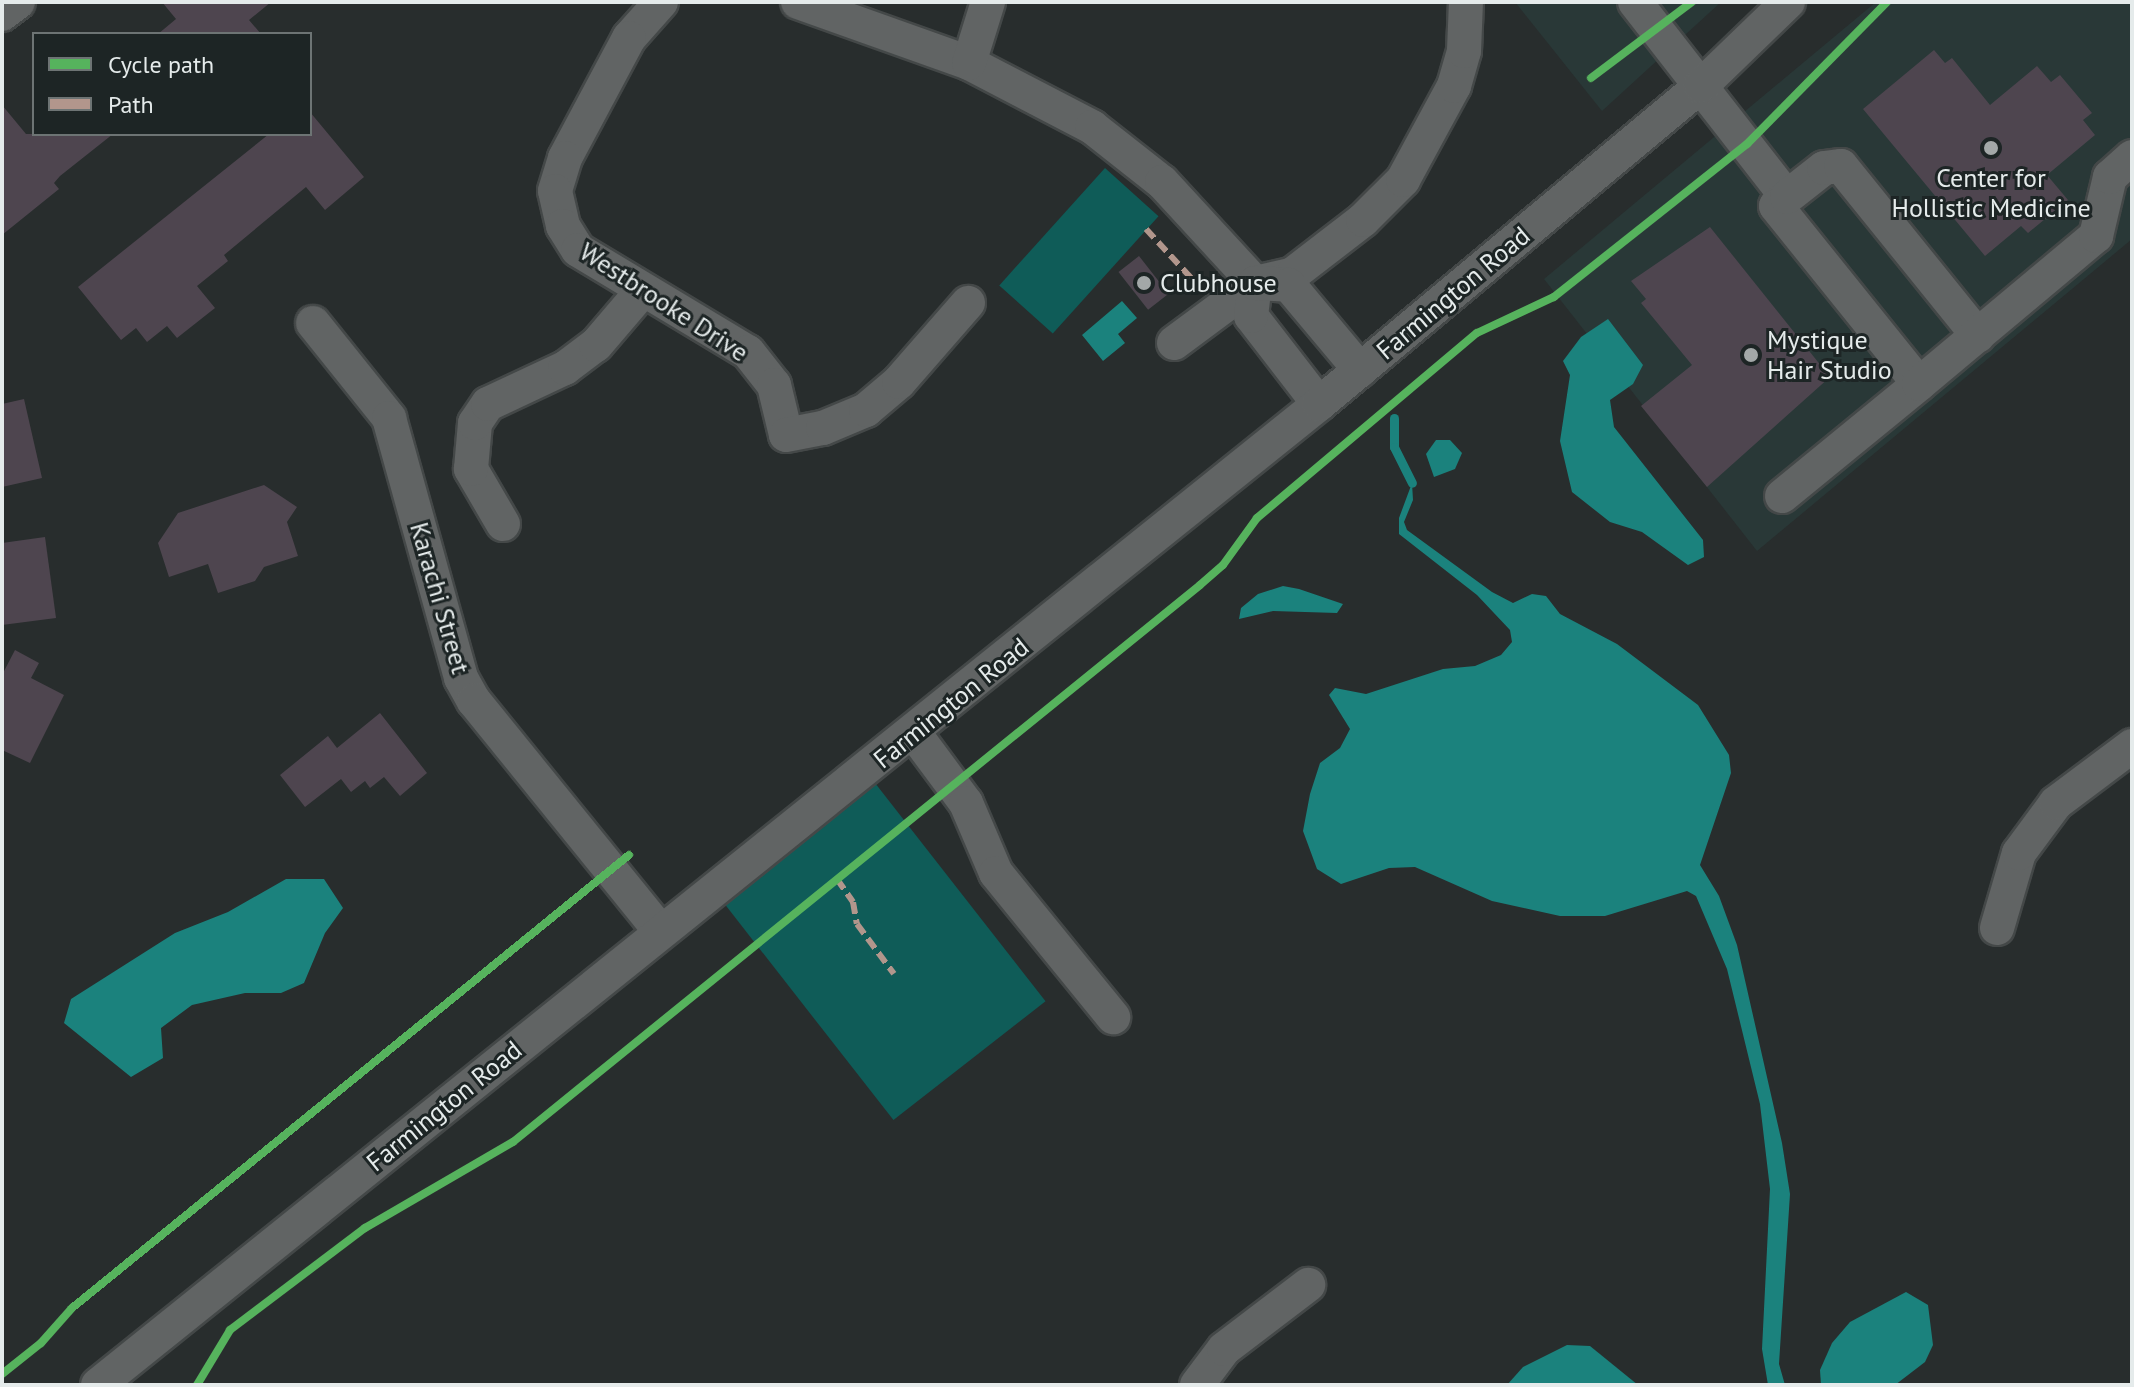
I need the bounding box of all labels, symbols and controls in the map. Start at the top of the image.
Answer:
legend [32,32,312,136]
text: Cycle path [108,49,214,80]
text: Path [108,89,154,120]
marker: Center for Hollistic Medicine [1980,137,2002,159]
place label: Center for Hollistic Medicine [1891,162,2091,224]
street label: Farmington Road [1370,220,1536,366]
street label: Westbrooke Drive [574,236,754,368]
place label: Clubhouse [1160,267,1277,299]
marker: Clubhouse [1135,274,1153,292]
place label: Mystique Hair Studio [1767,324,1892,386]
marker: Mystique Hair Studio [1742,346,1760,364]
street label: Karachi Street [404,519,476,677]
street label: Farmington Road [867,631,1035,775]
street label: Farmington Road [360,1034,528,1178]

